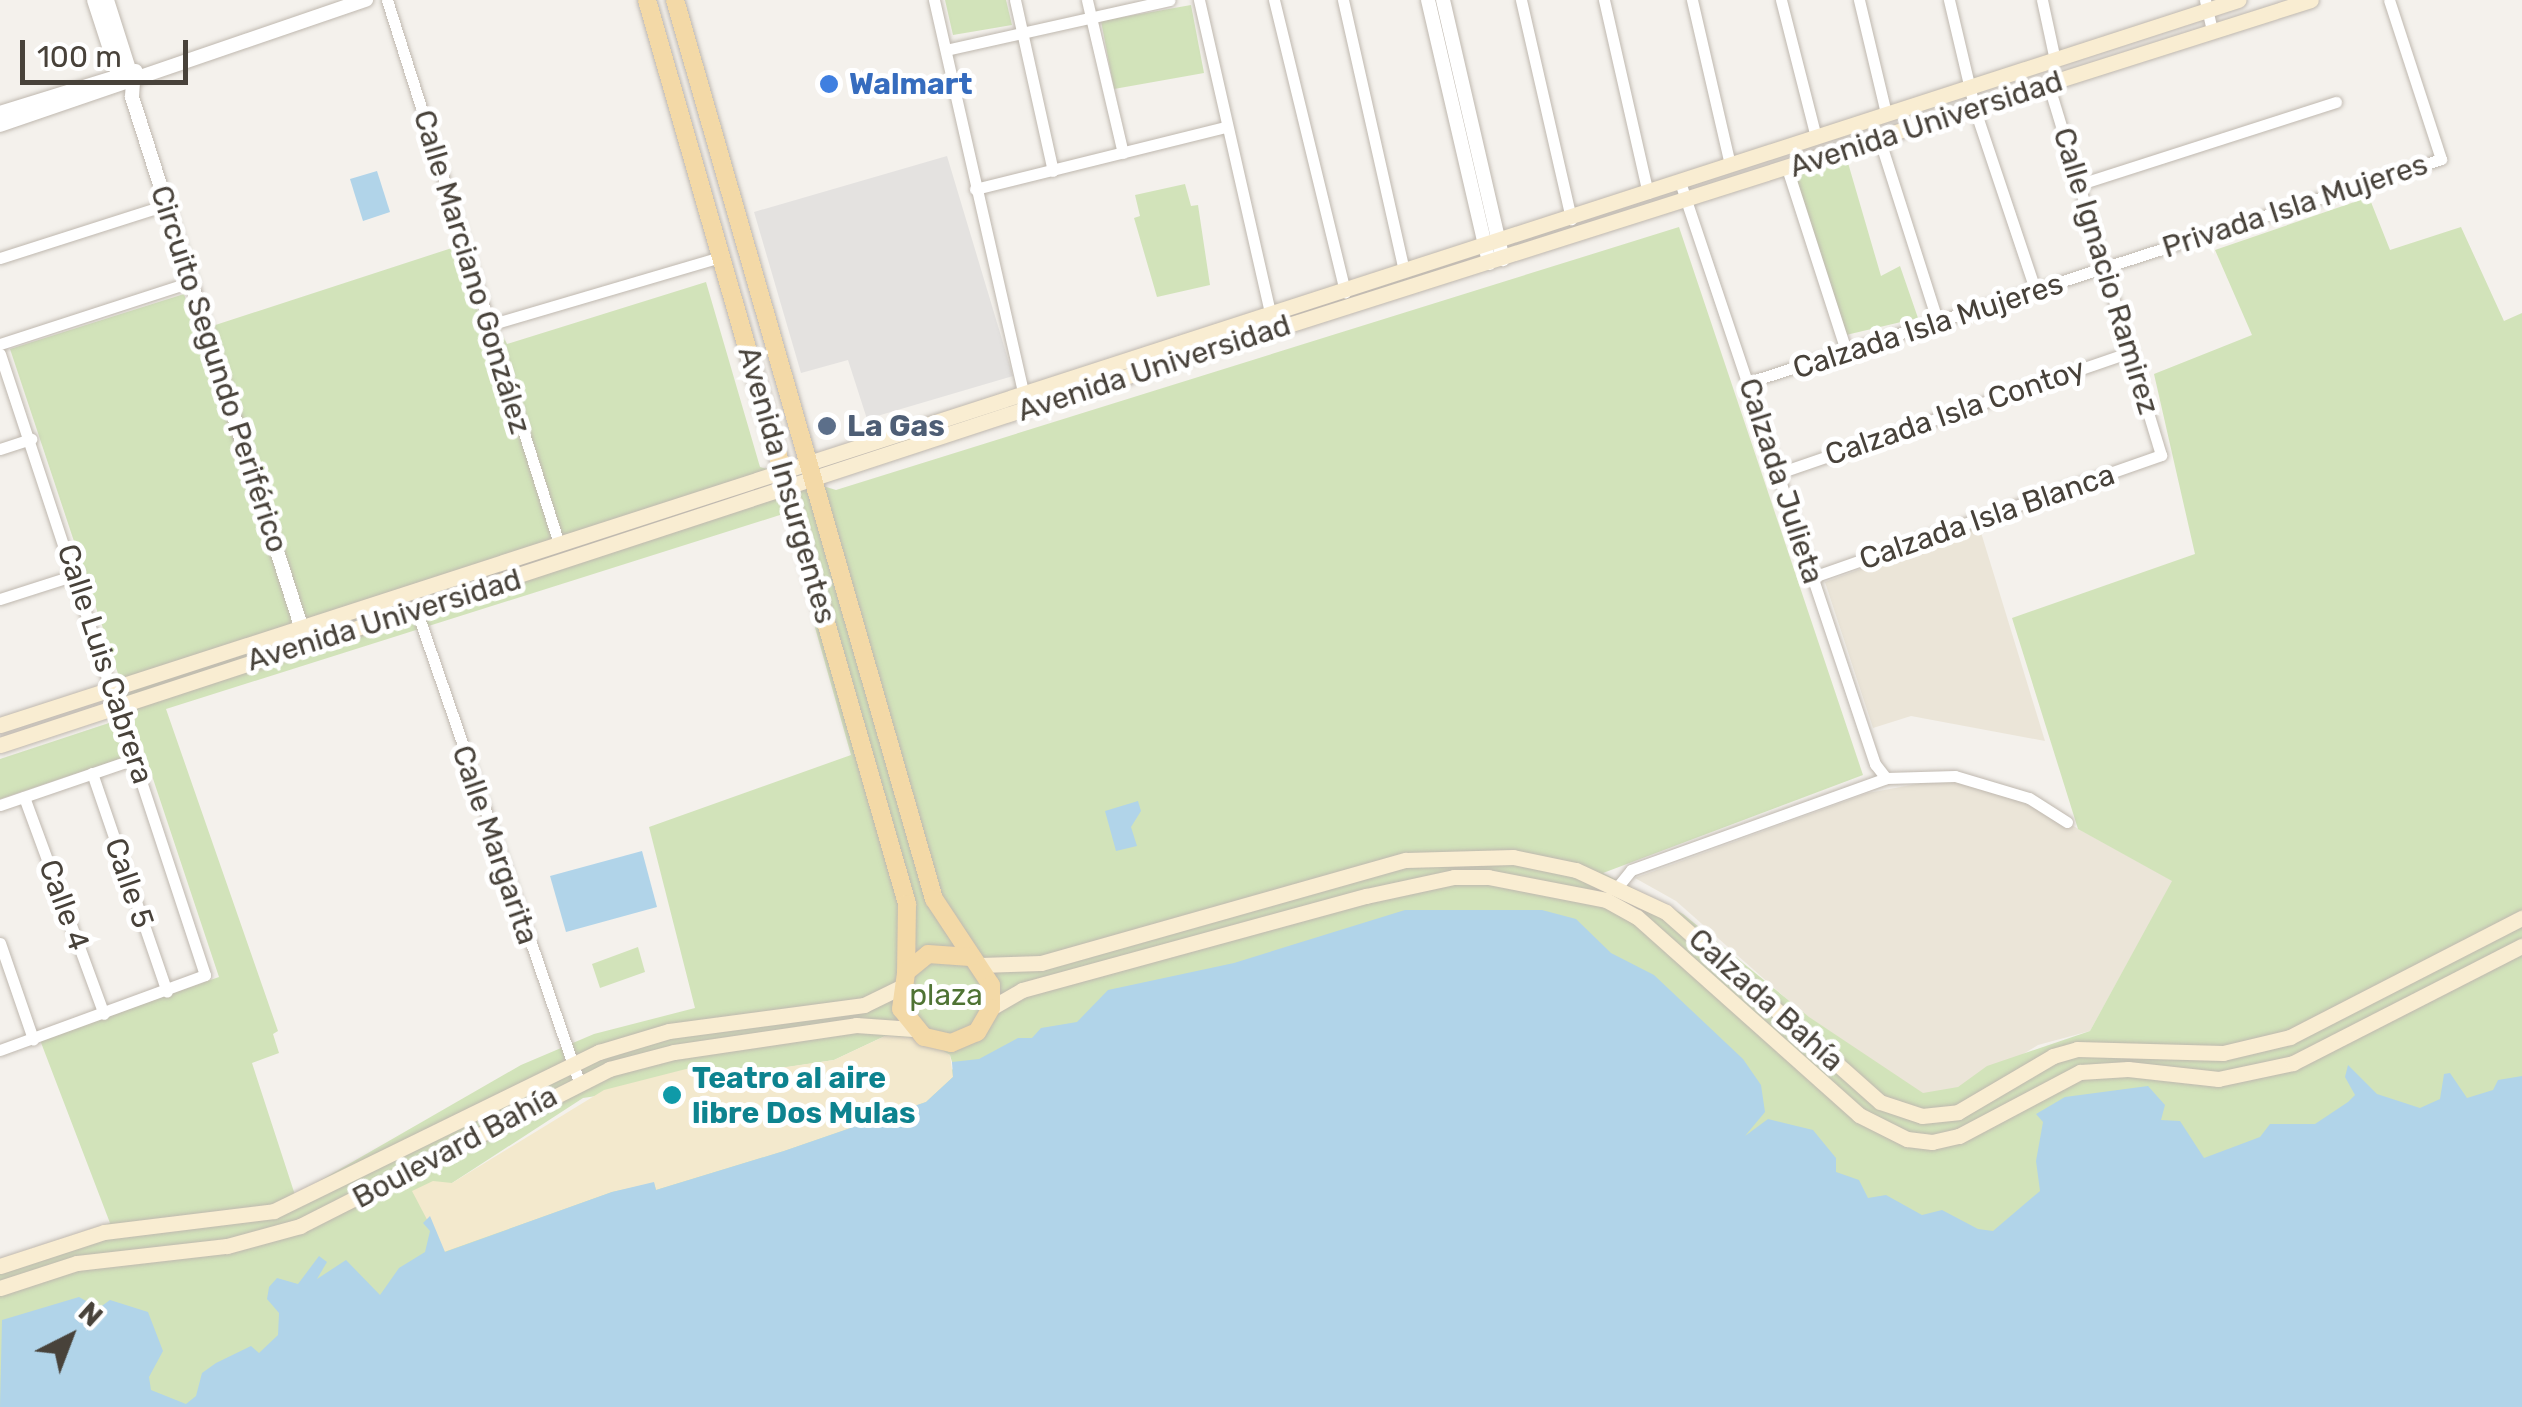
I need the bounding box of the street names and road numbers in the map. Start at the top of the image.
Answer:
street label: Avenida Universidad [1785,63,2067,185]
street label: Calle Marciano González [406,106,538,438]
street label: Calle Ignacio Ramirez [2045,123,2167,419]
street label: Privada Isla Mujeres [2158,146,2432,266]
street label: Circuito Segundo Periférico [143,181,295,557]
street label: Calzada Isla Mujeres [1788,265,2068,387]
street label: Avenida Universidad [1013,307,1295,429]
street label: Avenida Insurgentes [730,342,844,628]
street label: Calzada Isla Contoy [1820,351,2090,473]
street label: Calzada Julieta [1731,374,1831,588]
street label: Calzada Isla Blanca [1855,456,2119,578]
street label: Calle Luis Cabrera [49,540,161,788]
street label: Avenida Universidad [243,561,525,679]
street label: Calle Margarita [444,741,546,949]
street label: Calle 5 [97,833,161,933]
street label: Calle 4 [31,855,97,955]
street label: Calzada Bahía [1681,921,1851,1079]
street label: Boulevard Bahía [347,1078,563,1216]

